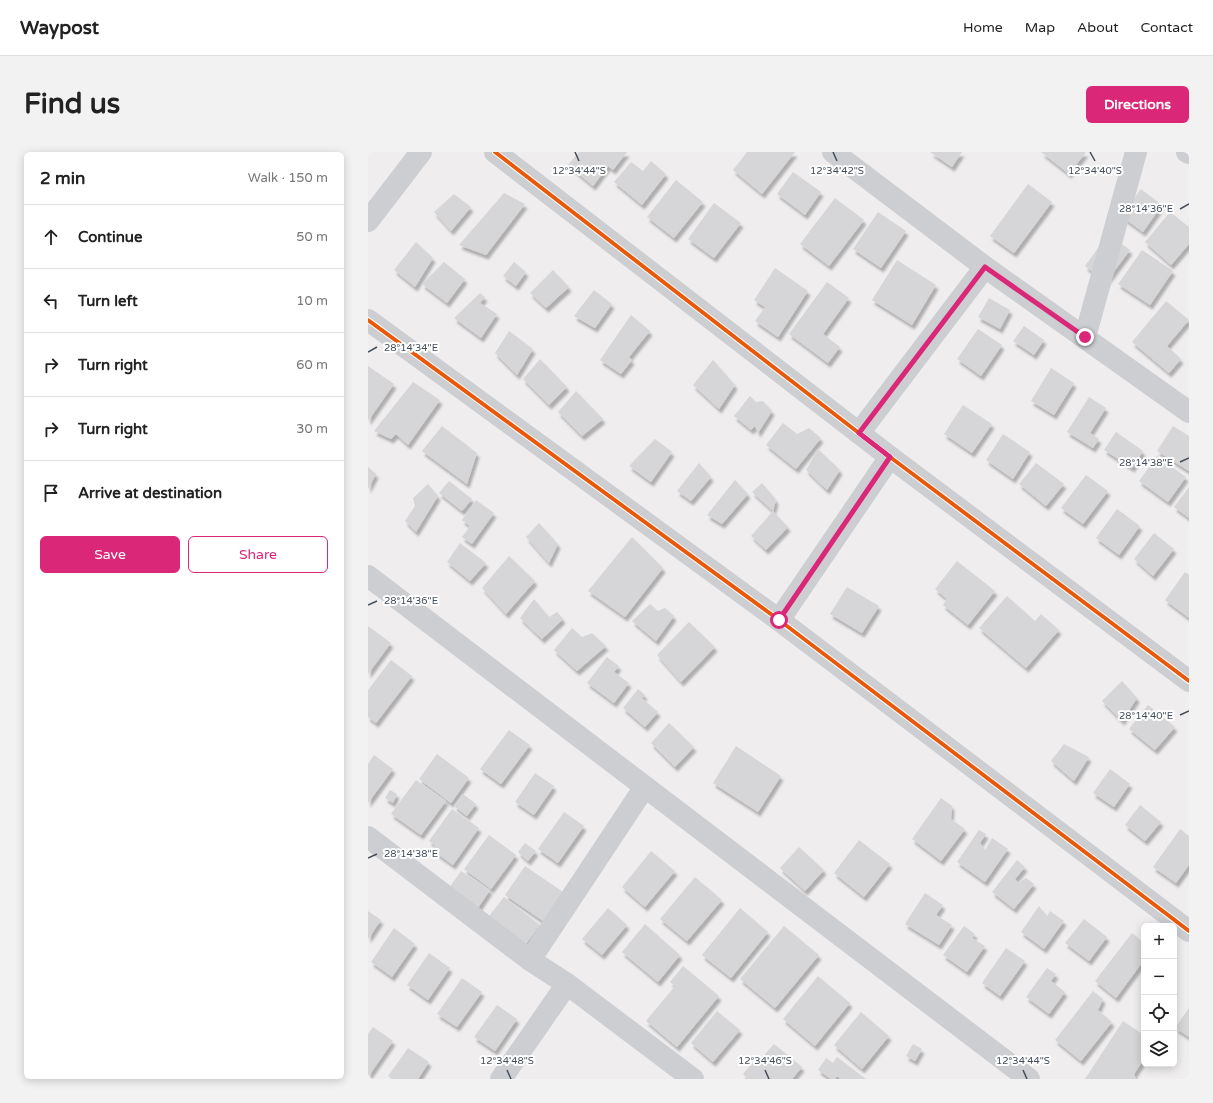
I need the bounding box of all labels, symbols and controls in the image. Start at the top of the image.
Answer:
text: Waypost [20,17,99,39]
text: Home [963,19,1003,36]
text: Map [1025,19,1055,36]
text: About [1077,19,1119,36]
text: Contact [1141,19,1193,36]
button: Directions [1086,86,1189,123]
text: Find us [24,87,120,121]
text: 12°34'44"S [552,165,606,177]
text: 12°34'42"S [810,165,864,177]
text: 12°34'40"S [1068,165,1122,177]
text: 2 min [40,168,85,189]
text: Walk · 150 m [248,170,328,186]
text: 28°14'36"E [1119,203,1173,215]
icon: ahead [40,226,62,248]
text: Continue [78,228,142,246]
text: 50 m [296,229,328,245]
icon: left [40,290,62,312]
text: Turn left [78,292,138,310]
text: 10 m [296,293,328,309]
route end [1076,328,1094,346]
text: 28°14'34"E [384,342,438,354]
icon: right [40,354,62,376]
text: Turn right [78,356,148,374]
text: 60 m [296,357,328,373]
icon: right [40,418,62,440]
text: Turn right [78,420,148,438]
text: 30 m [296,421,328,437]
text: 28°14'38"E [1119,457,1173,469]
icon: arrive [40,482,62,504]
text: Arrive at destination [78,484,222,502]
button: Save [40,536,180,573]
button: Share [188,536,328,573]
text: 28°14'36"E [384,595,438,607]
route start [770,611,788,629]
text: 28°14'40"E [1119,710,1173,722]
text: 28°14'38"E [384,848,438,860]
map controls [1141,923,1177,1067]
button: + [1141,923,1177,959]
button: − [1141,959,1177,995]
button: locate [1141,995,1177,1031]
button: layers [1141,1031,1177,1067]
text: 12°34'48"S [480,1055,534,1067]
text: 12°34'46"S [738,1055,792,1067]
text: 12°34'44"S [996,1055,1050,1067]

